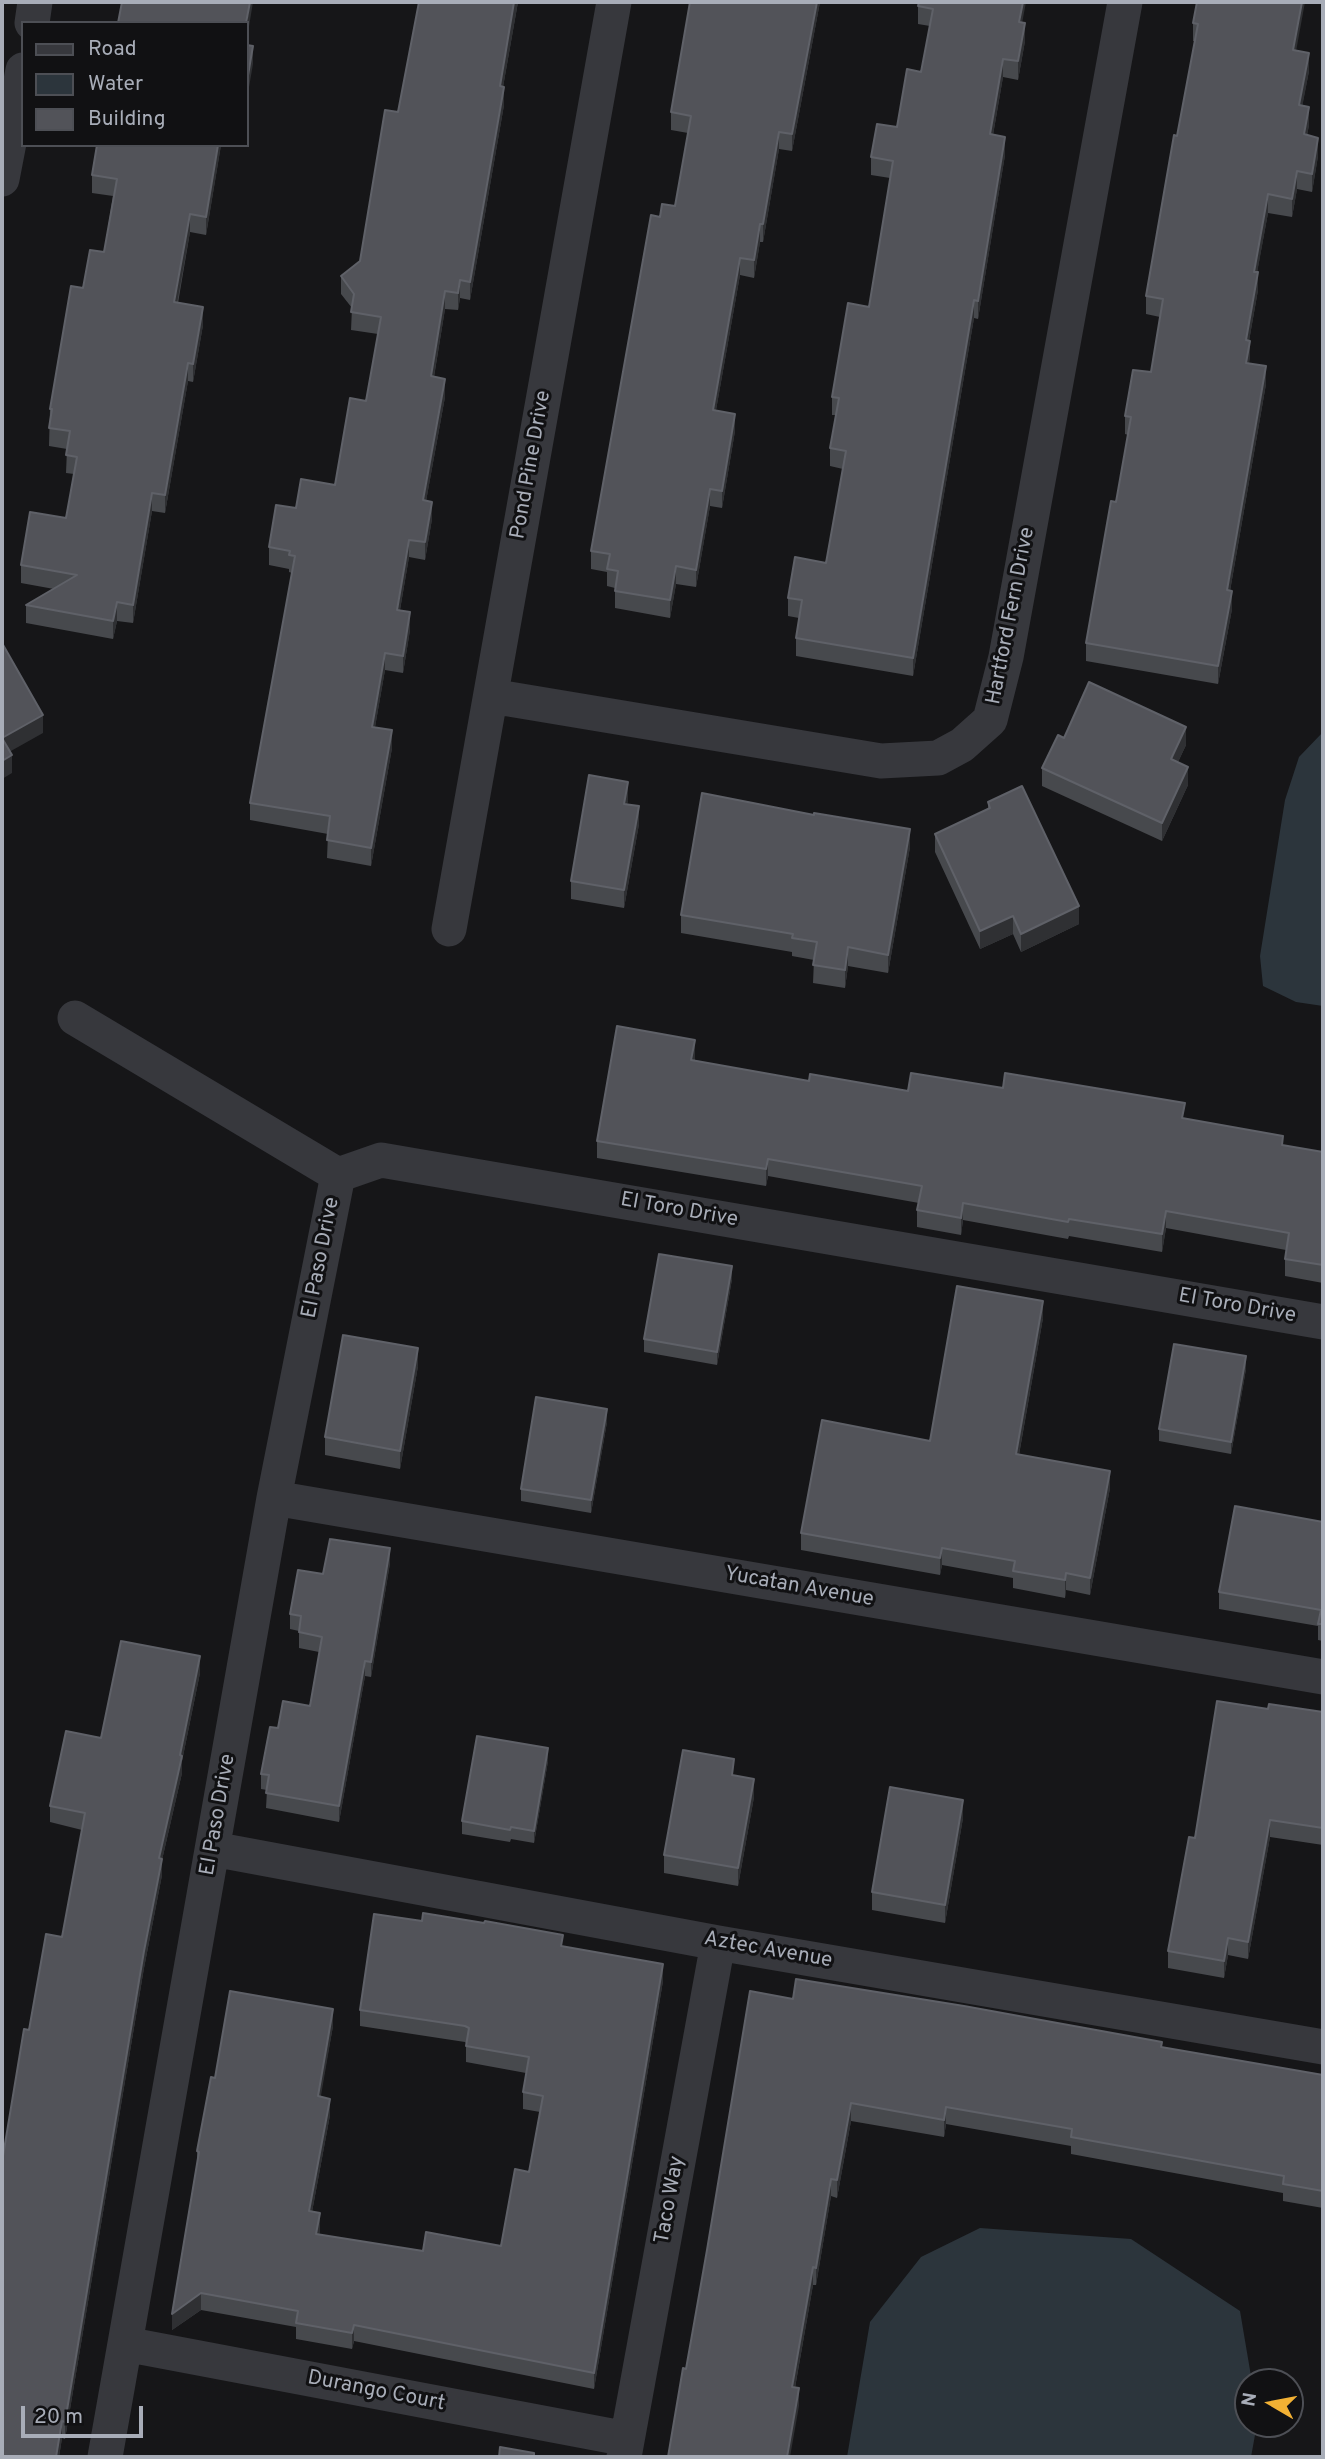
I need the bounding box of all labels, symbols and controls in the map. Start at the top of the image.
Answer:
legend [21,21,248,147]
text: Road [88,36,137,63]
text: Water [88,71,143,98]
text: Building [88,106,166,133]
street label: Pond Pine Drive [507,389,557,541]
street label: Hartford Fern Drive [982,525,1042,707]
street label: El Toro Drive [618,1188,740,1234]
street label: El Paso Drive [298,1195,346,1321]
street label: El Toro Drive [1176,1284,1298,1330]
street label: Yucatan Avenue [723,1562,875,1614]
street label: El Paso Drive [196,1752,242,1878]
street label: Aztec Avenue [702,1927,834,1975]
street label: Taco Way [651,2154,691,2246]
street label: Durango Court [305,2366,447,2418]
north arrow [1234,2368,1304,2438]
text: N [1237,2391,1263,2409]
scale bar [24,2392,147,2436]
text: 20 m [34,2404,83,2431]

